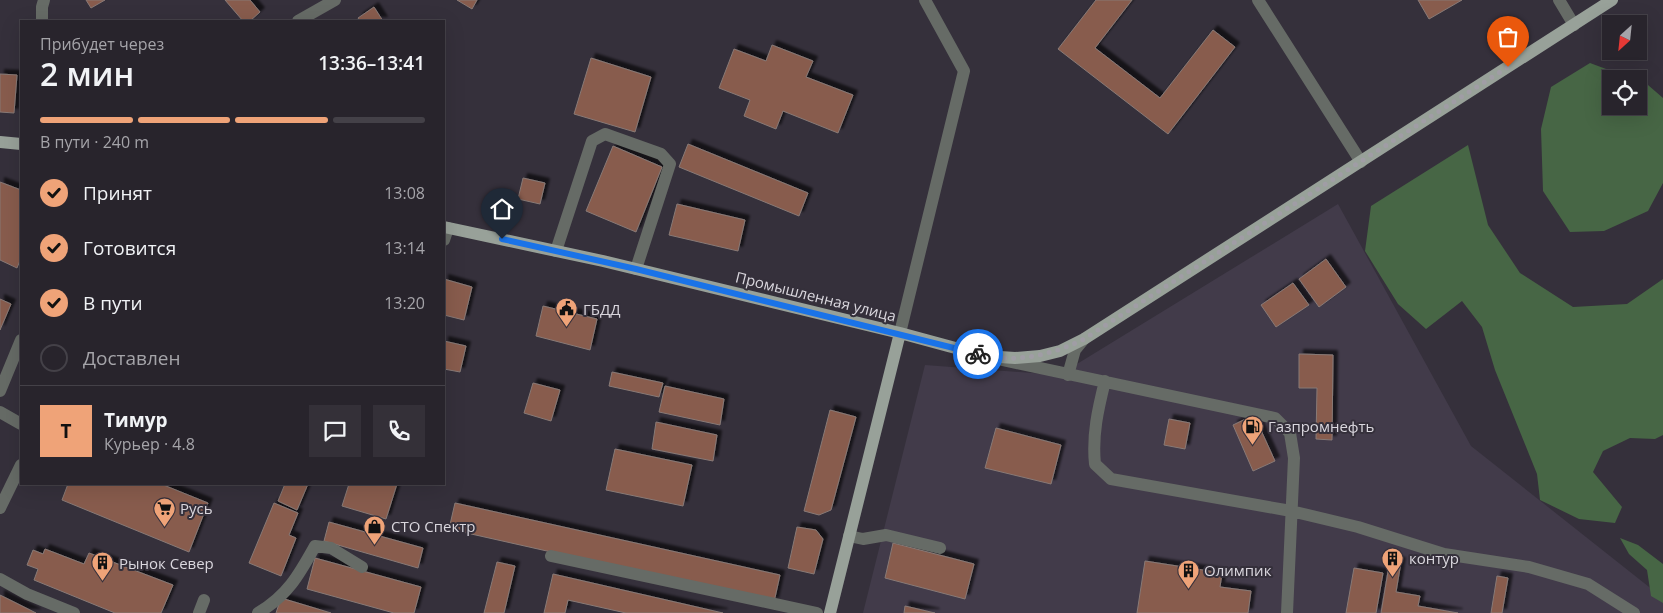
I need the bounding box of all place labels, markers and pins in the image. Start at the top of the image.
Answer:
pin [1487,16,1529,67]
pin [481,188,523,239]
public building icon: ГБДД [555,297,579,328]
place label: ГБДД [583,299,621,319]
fuel station icon: Газпромнефть [1240,414,1264,445]
place label: Газпромнефть [1268,416,1375,436]
supermarket icon: Русь [152,496,176,527]
place label: Русь [180,498,213,518]
shop icon: СТО Спектр [363,514,387,545]
place label: СТО Спектр [391,516,475,536]
building icon: контур [1381,546,1405,577]
place label: контур [1409,548,1459,568]
building icon: Рынок Север [91,551,115,582]
place label: Рынок Север [119,553,214,573]
building icon: Олимпик [1176,558,1200,589]
place label: Олимпик [1204,560,1272,580]

